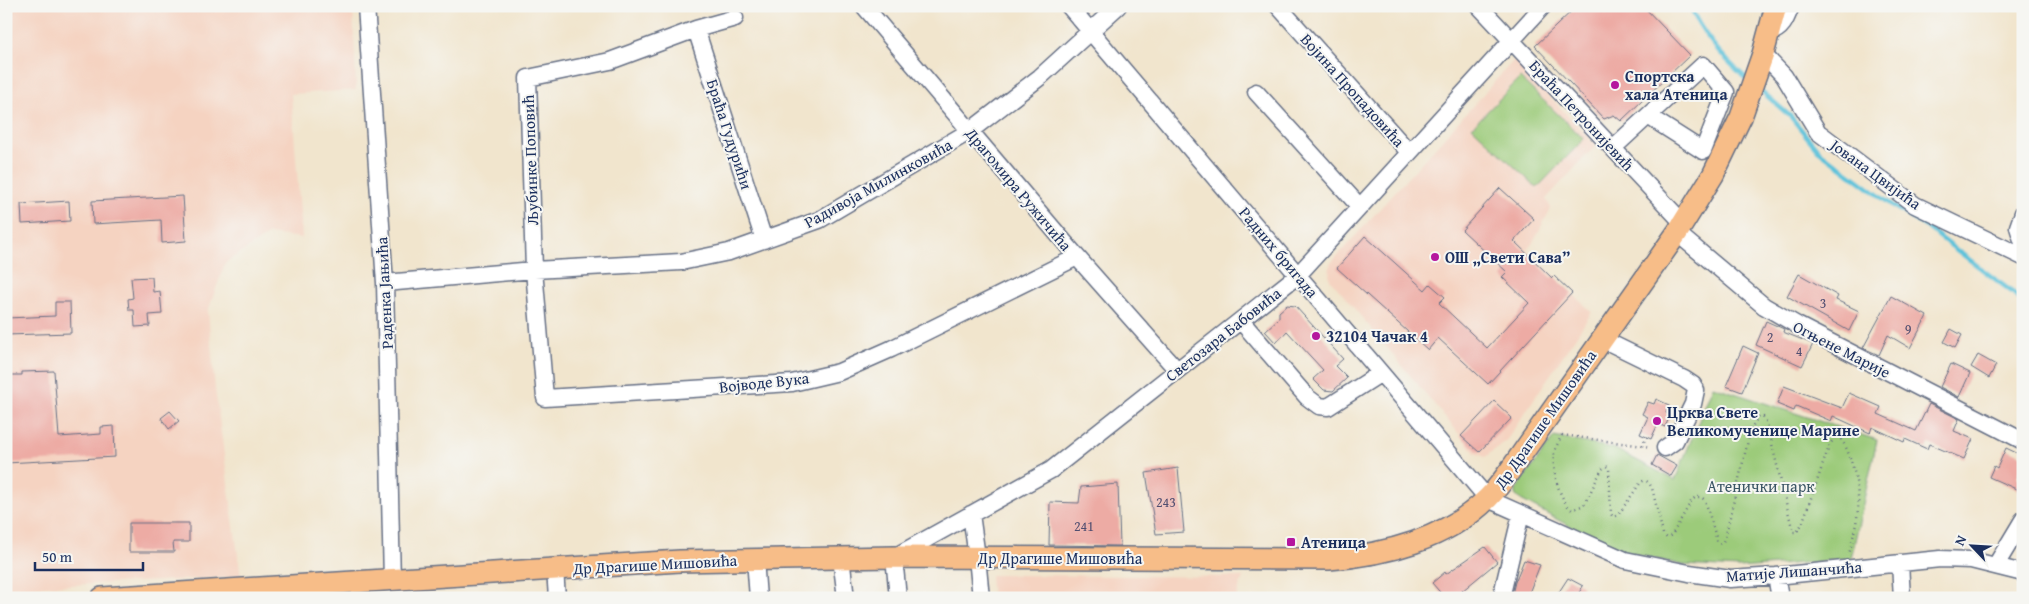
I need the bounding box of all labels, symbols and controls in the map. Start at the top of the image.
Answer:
street label: Војина Пропадовића [1295,28,1411,153]
street label: Браћа Петронијевић [1524,54,1640,176]
place label: Спортска хала Атеница [1625,64,1728,106]
street label: Браћа Гудурићи [701,76,759,193]
marker: Спортска хала Атеница [1609,79,1621,91]
street label: Љубинке Поповић [516,94,544,226]
street label: Драгомира Ружичића [959,121,1078,256]
street label: Радивоја Милинковића [800,132,957,234]
street label: Јована Цвијића [1824,132,1927,215]
street label: Радних бригада [1234,201,1325,303]
street label: Раденка Јањића [369,236,399,350]
place label: ОШ „Свети Сава” [1445,245,1570,269]
marker: ОШ „Свети Сава” [1429,251,1441,263]
street label: Светозара Бабовића [1160,281,1286,387]
house number: 3 [1820,293,1826,313]
street label: Огњене Марије [1789,314,1895,384]
house number: 9 [1905,319,1912,339]
place label: 32104 Чачак 4 [1326,324,1428,348]
house number: 2 [1767,327,1773,347]
marker: 32104 Чачак 4 [1310,330,1322,342]
house number: 4 [1796,341,1803,361]
street label: Др Драгише Мишовића [1487,344,1602,494]
street label: Војводе Вука [718,365,811,399]
place label: Црква Свете Великомученице Марине [1667,400,1860,442]
marker: Црква Свете Великомученице Марине [1651,415,1663,427]
park label: Атенички парк [1707,474,1815,498]
house number: 243 [1156,492,1176,512]
house number: 241 [1074,516,1094,536]
north arrow [1946,522,1996,572]
place label: Атеница [1301,530,1367,554]
text: N [1949,531,1972,549]
marker: Атеница [1285,536,1297,548]
scale bar [35,539,142,571]
text: 50 m [42,546,73,567]
street label: Др Драгише Мишовића [977,546,1143,570]
street label: Др Драгише Мишовића [571,548,738,580]
street label: Матије Лишанчића [1725,554,1863,588]

